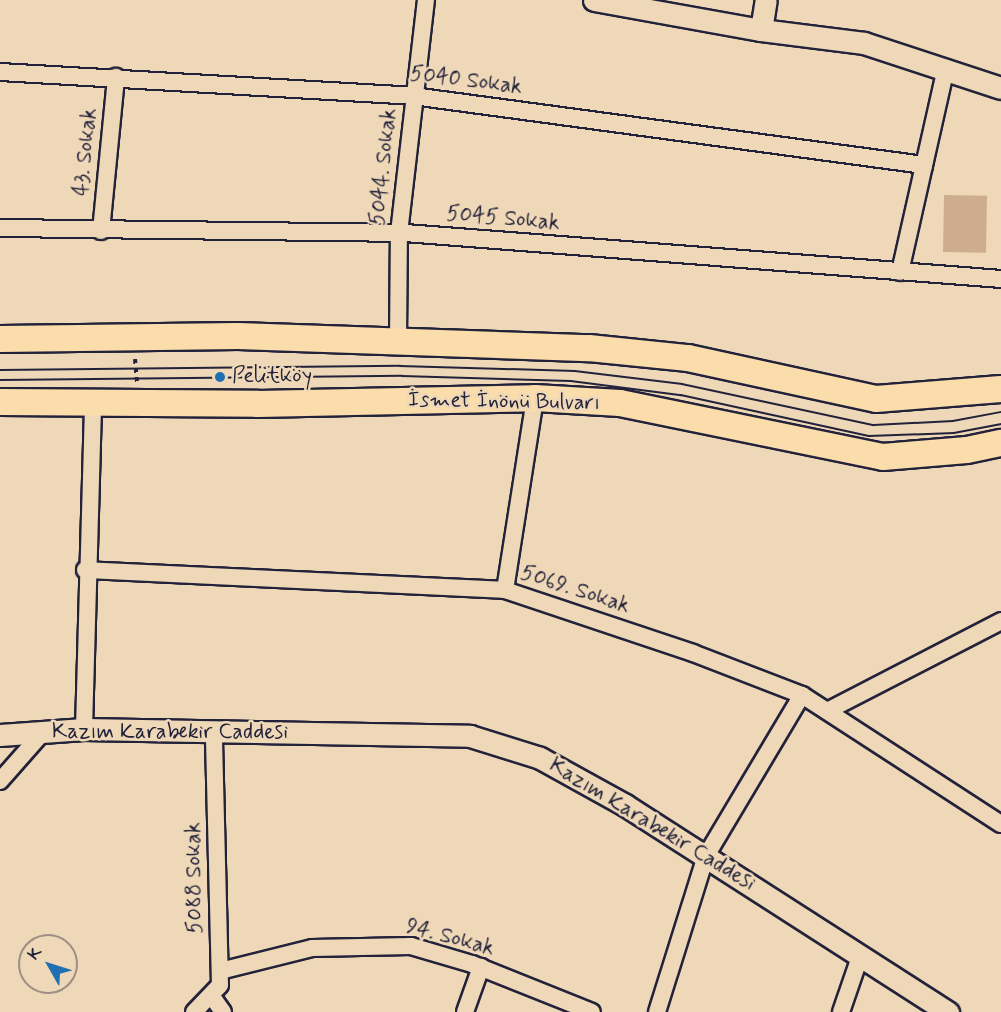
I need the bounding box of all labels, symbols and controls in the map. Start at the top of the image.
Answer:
street label: 5040 Sokak [408,61,524,101]
street label: 43. Sokak [68,107,104,197]
street label: 5044. Sokak [365,107,403,227]
street label: 5045 Sokak [445,201,561,237]
place label: Pelitköy [232,364,312,390]
marker: Pelitköy [213,370,227,384]
street label: İsmet İnönü Bulvarı [408,387,600,417]
street label: 5069. Sokak [517,560,633,620]
street label: Kazım Karabekir Caddesi [50,720,290,746]
street label: Kazım Karabekir Caddesi [542,752,762,898]
street label: 5088 Sokak [181,822,209,934]
street label: 94. Sokak [403,914,497,962]
north arrow [18,934,78,994]
text: K [23,943,47,965]

